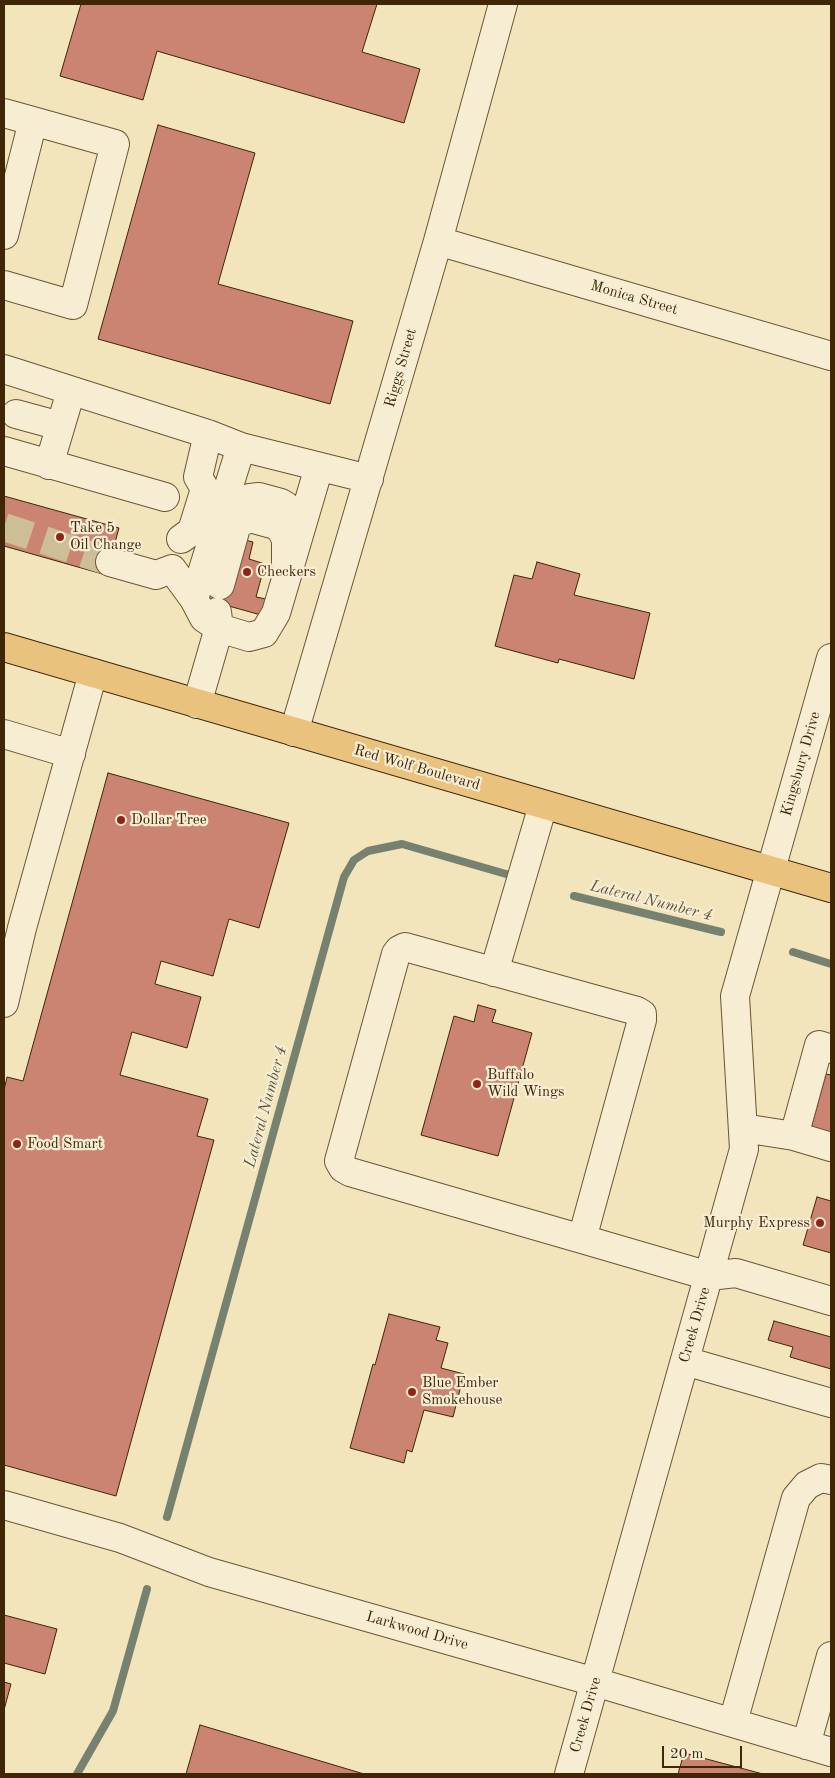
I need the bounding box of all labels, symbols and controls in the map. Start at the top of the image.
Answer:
street label: Monica Street [588,277,680,319]
street label: Riggs Street [381,326,421,410]
place label: Take 5 Oil Change [70,519,142,554]
marker: Take 5 Oil Change [54,531,66,543]
place label: Checkers [257,563,316,581]
marker: Checkers [241,566,253,578]
street label: Kingsbury Drive [777,710,825,818]
street label: Red Wolf Boulevard [352,741,482,795]
place label: Dollar Tree [131,811,207,829]
marker: Dollar Tree [115,814,127,826]
water label: Lateral Number 4 [588,877,714,925]
water label: Lateral Number 4 [241,1044,291,1170]
place label: Buffalo Wild Wings [487,1066,565,1101]
marker: Buffalo Wild Wings [471,1078,483,1090]
place label: Food Smart [27,1135,103,1153]
marker: Food Smart [11,1138,23,1150]
place label: Murphy Express [703,1214,810,1232]
marker: Murphy Express [814,1217,826,1229]
street label: Creek Drive [676,1285,714,1365]
place label: Blue Ember Smokehouse [422,1374,502,1409]
marker: Blue Ember Smokehouse [406,1386,418,1398]
street label: Larkwood Drive [364,1608,470,1654]
street label: Creek Drive [567,1675,605,1755]
scale bar [665,1736,745,1768]
text: 20 m [670,1747,704,1762]

